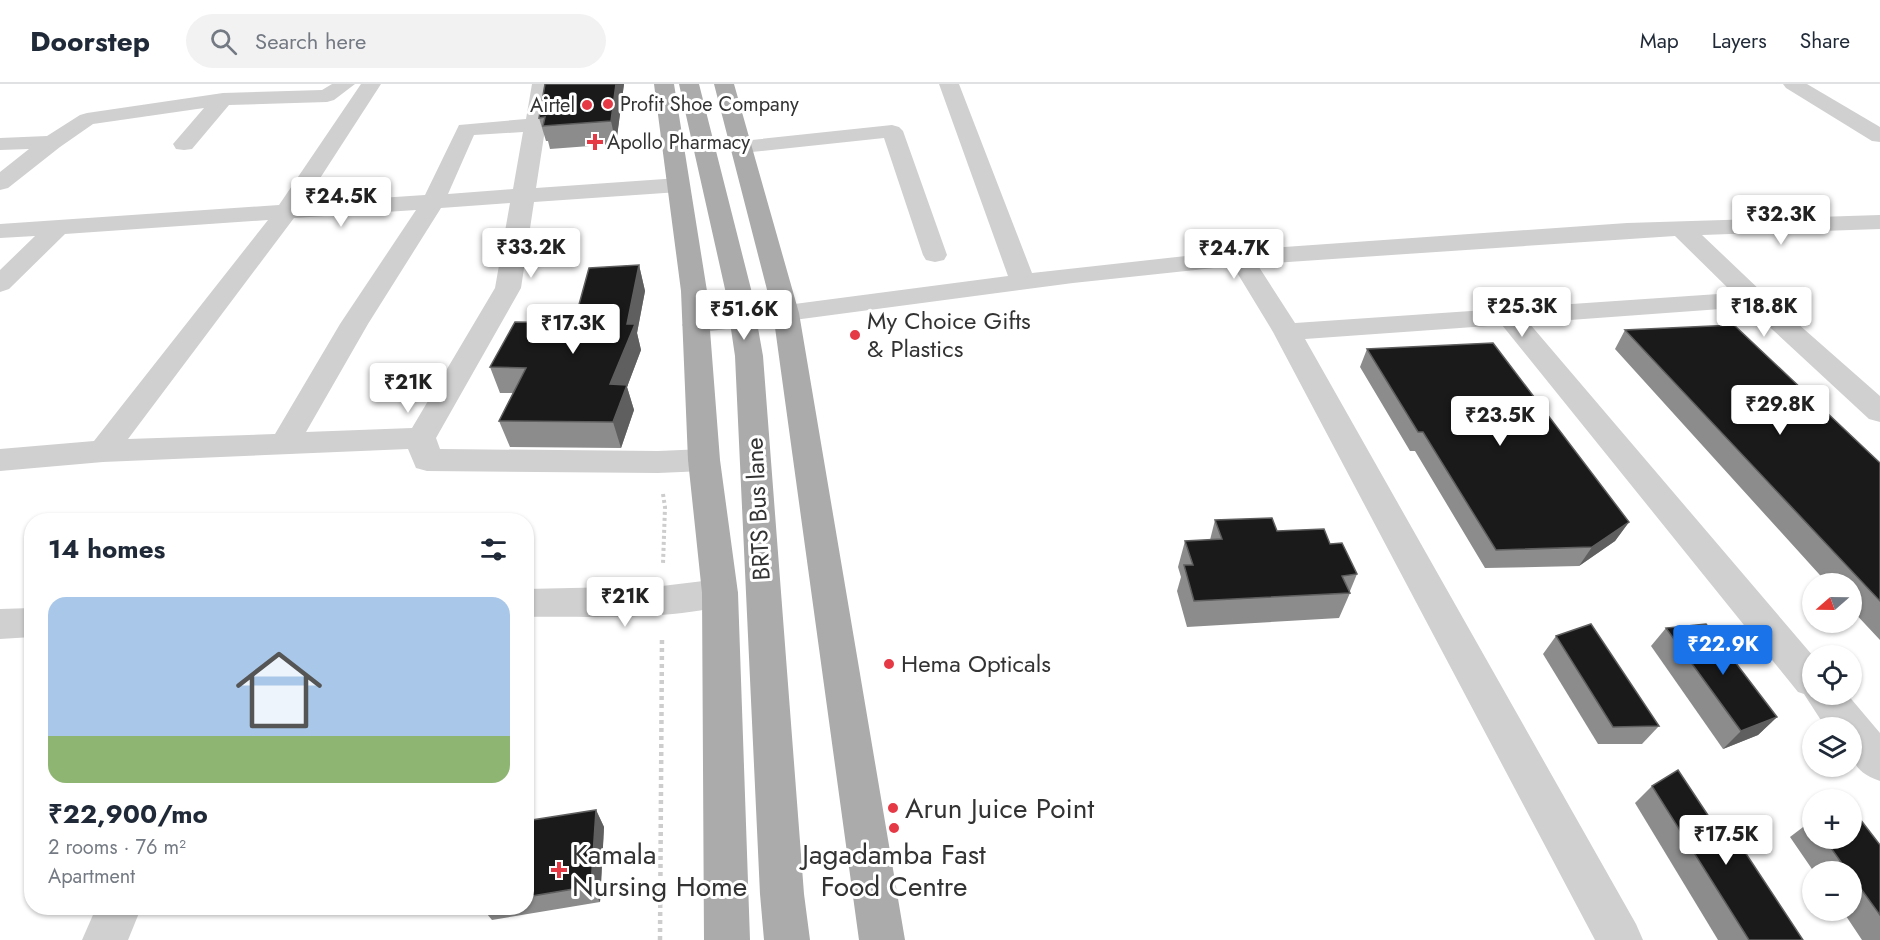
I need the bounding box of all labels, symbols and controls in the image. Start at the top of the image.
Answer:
search box [186,14,606,68]
text: Doorstep [30,21,150,62]
icon: search [207,25,240,58]
text: Search here [255,25,366,57]
text: Map [1640,26,1679,56]
text: Layers [1712,26,1767,56]
text: Share [1800,26,1850,56]
place label: Profit Shoe Company [620,90,799,119]
place label: Airtel [530,91,575,120]
marker: Profit Shoe Company [601,97,615,111]
marker: Airtel [580,98,594,112]
place label: Apollo Pharmacy [607,128,750,157]
marker: Apollo Pharmacy [588,135,602,149]
pin: ₹24.5K [292,177,390,228]
text: ₹24.5K [305,182,377,211]
pin: ₹32.3K [1732,195,1830,246]
text: ₹32.3K [1746,200,1816,229]
pin: ₹33.2K [482,228,580,279]
pin: ₹24.7K [1185,229,1283,280]
text: ₹33.2K [496,233,566,262]
text: ₹24.7K [1199,234,1270,263]
pin: ₹25.3K [1473,287,1571,338]
pin: ₹18.8K [1715,287,1813,338]
pin: ₹51.6K [695,290,793,341]
text: ₹25.3K [1487,292,1557,321]
text: ₹18.8K [1731,292,1797,321]
text: ₹51.6K [710,295,778,324]
place label: My Choice Gifts & Plastics [867,303,1031,366]
pin: ₹17.3K [524,304,622,355]
text: ₹17.3K [541,309,605,338]
marker: My Choice Gifts & Plastics [848,328,862,342]
pin: ₹21K [372,363,444,414]
text: ₹21K [384,368,432,397]
pin: ₹29.8K [1731,385,1829,436]
text: ₹29.8K [1745,390,1815,419]
pin: ₹23.5K [1451,396,1549,447]
text: ₹23.5K [1465,401,1535,430]
street label: BRTS Bus lane [736,437,779,581]
text: 14 homes [48,530,165,568]
icon: filters [477,533,510,566]
north arrow [1802,573,1862,633]
map controls [1802,573,1862,921]
pin: ₹21K [589,577,661,628]
text: ₹21K [601,582,649,611]
pin: ₹22.9K [1674,625,1772,676]
text: ₹22.9K [1687,630,1759,659]
icon: home [225,636,333,744]
button: locate [1802,645,1862,705]
place label: Hema Opticals [901,646,1051,681]
marker: Hema Opticals [882,657,896,671]
button: layers [1802,717,1862,777]
place label: Arun Juice Point [905,788,1095,829]
button: + [1802,789,1862,849]
text: ₹22,900/mo [48,795,208,833]
marker: Arun Juice Point [886,801,900,815]
pin: ₹17.5K [1677,815,1775,866]
text: ₹17.5K [1694,820,1759,849]
marker: Jagadamba Fast Food Centre [887,821,901,835]
text: 2 rooms · 76 m² [48,833,186,862]
place label: Kamala Nursing Home [572,834,747,907]
place label: Jagadamba Fast Food Centre [798,834,986,907]
marker: Kamala Nursing Home [550,861,568,879]
button: − [1802,861,1862,921]
text: Apartment [48,862,135,891]

